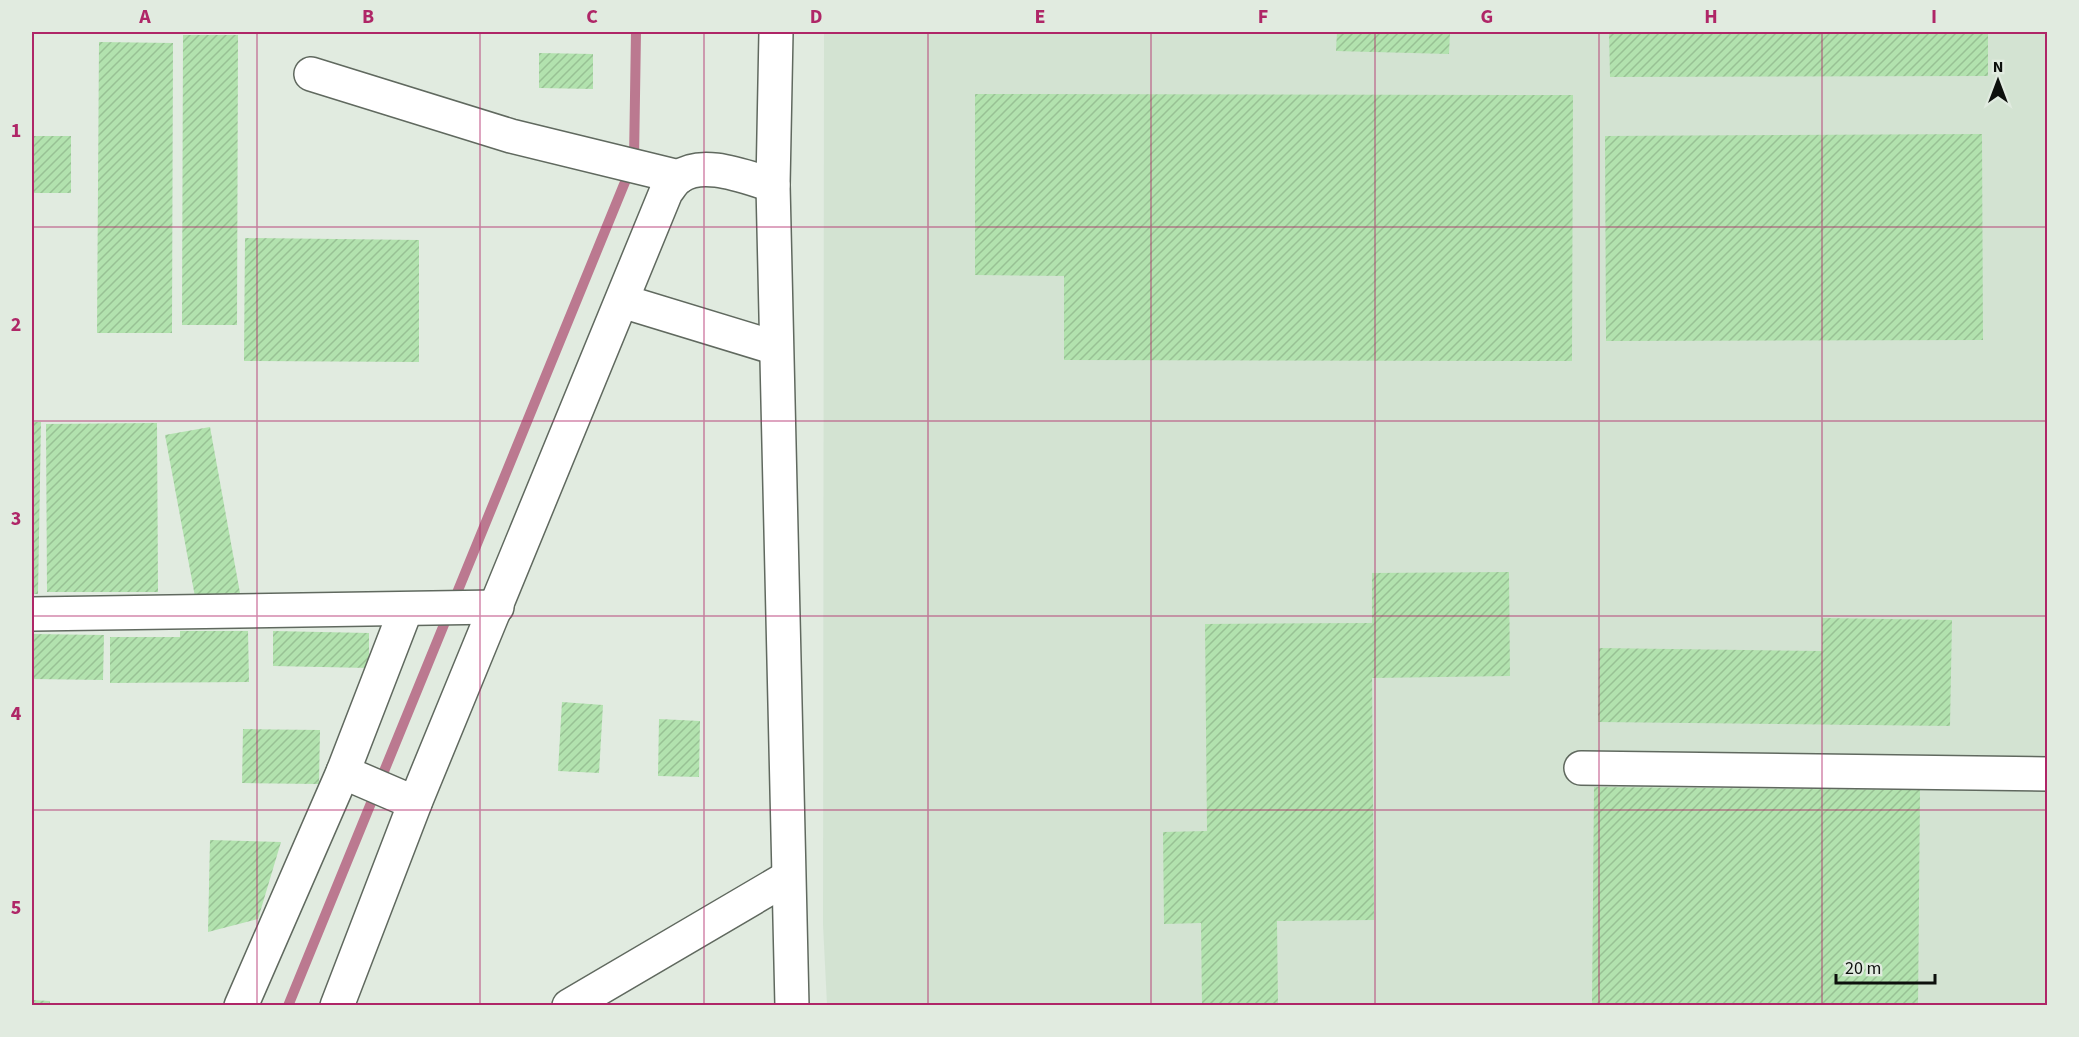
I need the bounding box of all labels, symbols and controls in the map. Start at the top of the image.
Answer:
text: A [138,3,151,31]
text: B [362,3,374,31]
text: C [586,3,598,31]
text: D [810,3,822,31]
text: E [1035,3,1045,31]
text: F [1258,3,1268,31]
text: G [1481,3,1493,31]
text: H [1704,3,1718,31]
text: I [1931,3,1937,31]
north arrow [1968,51,2028,111]
text: N [1993,56,2003,78]
text: 1 [11,117,21,145]
text: 2 [11,311,21,339]
text: 3 [11,505,21,533]
text: 4 [11,700,22,728]
text: 5 [11,894,21,922]
scale bar [1836,947,1935,985]
text: 20 m [1845,956,1881,981]

